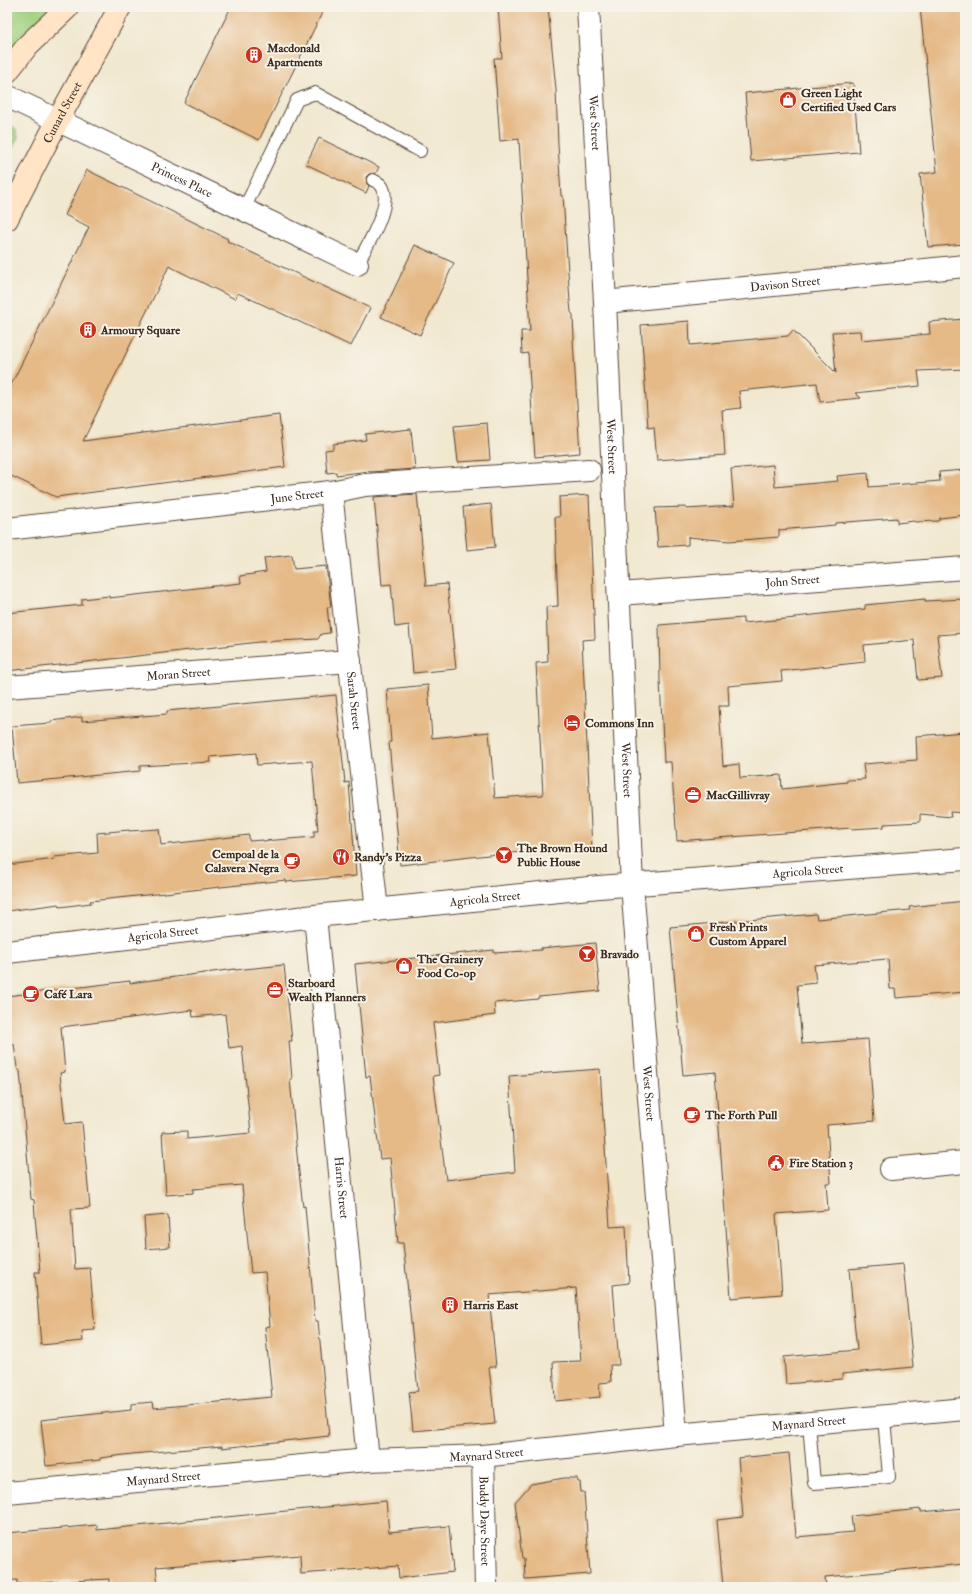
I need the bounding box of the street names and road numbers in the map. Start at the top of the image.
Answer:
street label: Cunard Street [40,79,86,146]
street label: West Street [585,94,603,151]
street label: Princess Place [149,159,215,202]
street label: Davison Street [749,274,821,295]
street label: West Street [602,417,620,475]
street label: June Street [269,486,325,507]
street label: John Street [764,572,820,591]
street label: Moran Street [146,665,211,684]
street label: Sarah Street [343,671,364,731]
street label: West Street [617,741,635,798]
street label: Agricola Street [771,861,844,882]
street label: Agricola Street [448,888,521,910]
street label: Agricola Street [126,923,199,946]
street label: West Street [638,1064,658,1122]
street label: Harris Street [330,1156,351,1220]
street label: Maynard Street [771,1413,847,1434]
street label: Maynard Street [449,1445,524,1465]
street label: Maynard Street [126,1468,201,1490]
street label: Buddy Daye Street [475,1476,493,1566]

